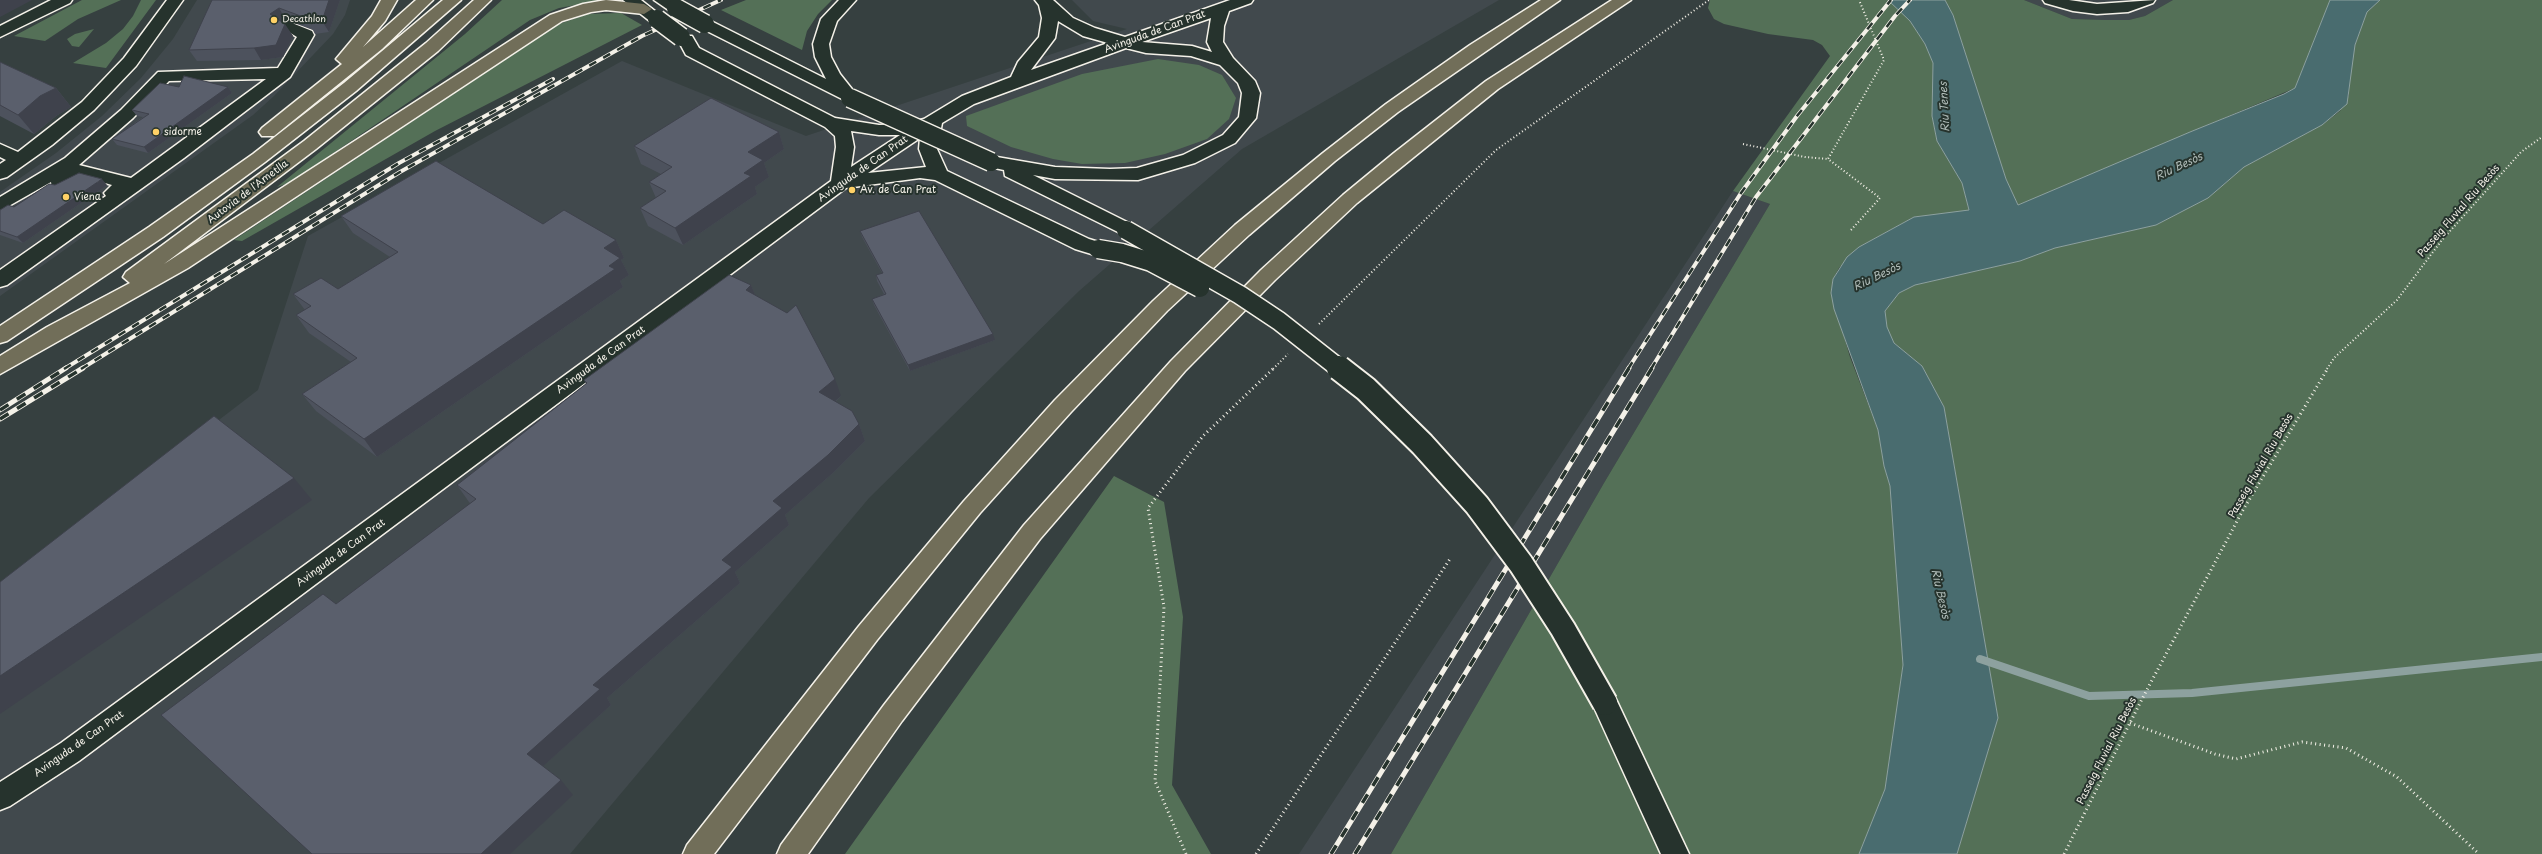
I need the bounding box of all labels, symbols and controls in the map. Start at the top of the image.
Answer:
street label: Avinguda de Can Prat [1103,8,1207,56]
marker: Decathlon [269,15,279,25]
place label: Decathlon [282,15,326,25]
water label: Riu Tenes [1937,82,1953,132]
place label: sidorme [164,126,202,138]
marker: sidorme [151,127,161,137]
street label: Avinguda de Can Prat [816,133,910,205]
water label: Riu Besòs [2153,150,2205,184]
street label: Autovia de l'Ametlla [205,158,291,226]
street label: Passeig Fluvial Riu Besòs [2416,162,2502,260]
place label: Av. de Can Prat [860,184,936,196]
marker: Av. de Can Prat [847,185,857,195]
place label: Viena [74,191,101,203]
marker: Viena [61,192,71,202]
water label: Riu Besòs [1851,260,1903,294]
street label: Avinguda de Can Prat [554,324,648,396]
street label: Passeig Fluvial Riu Besòs [2226,412,2296,520]
street label: Avinguda de Can Prat [294,517,388,589]
water label: Riu Besòs [1928,568,1952,620]
street label: Passeig Fluvial Riu Besòs [2075,696,2139,806]
street label: Avinguda de Can Prat [32,708,126,780]

